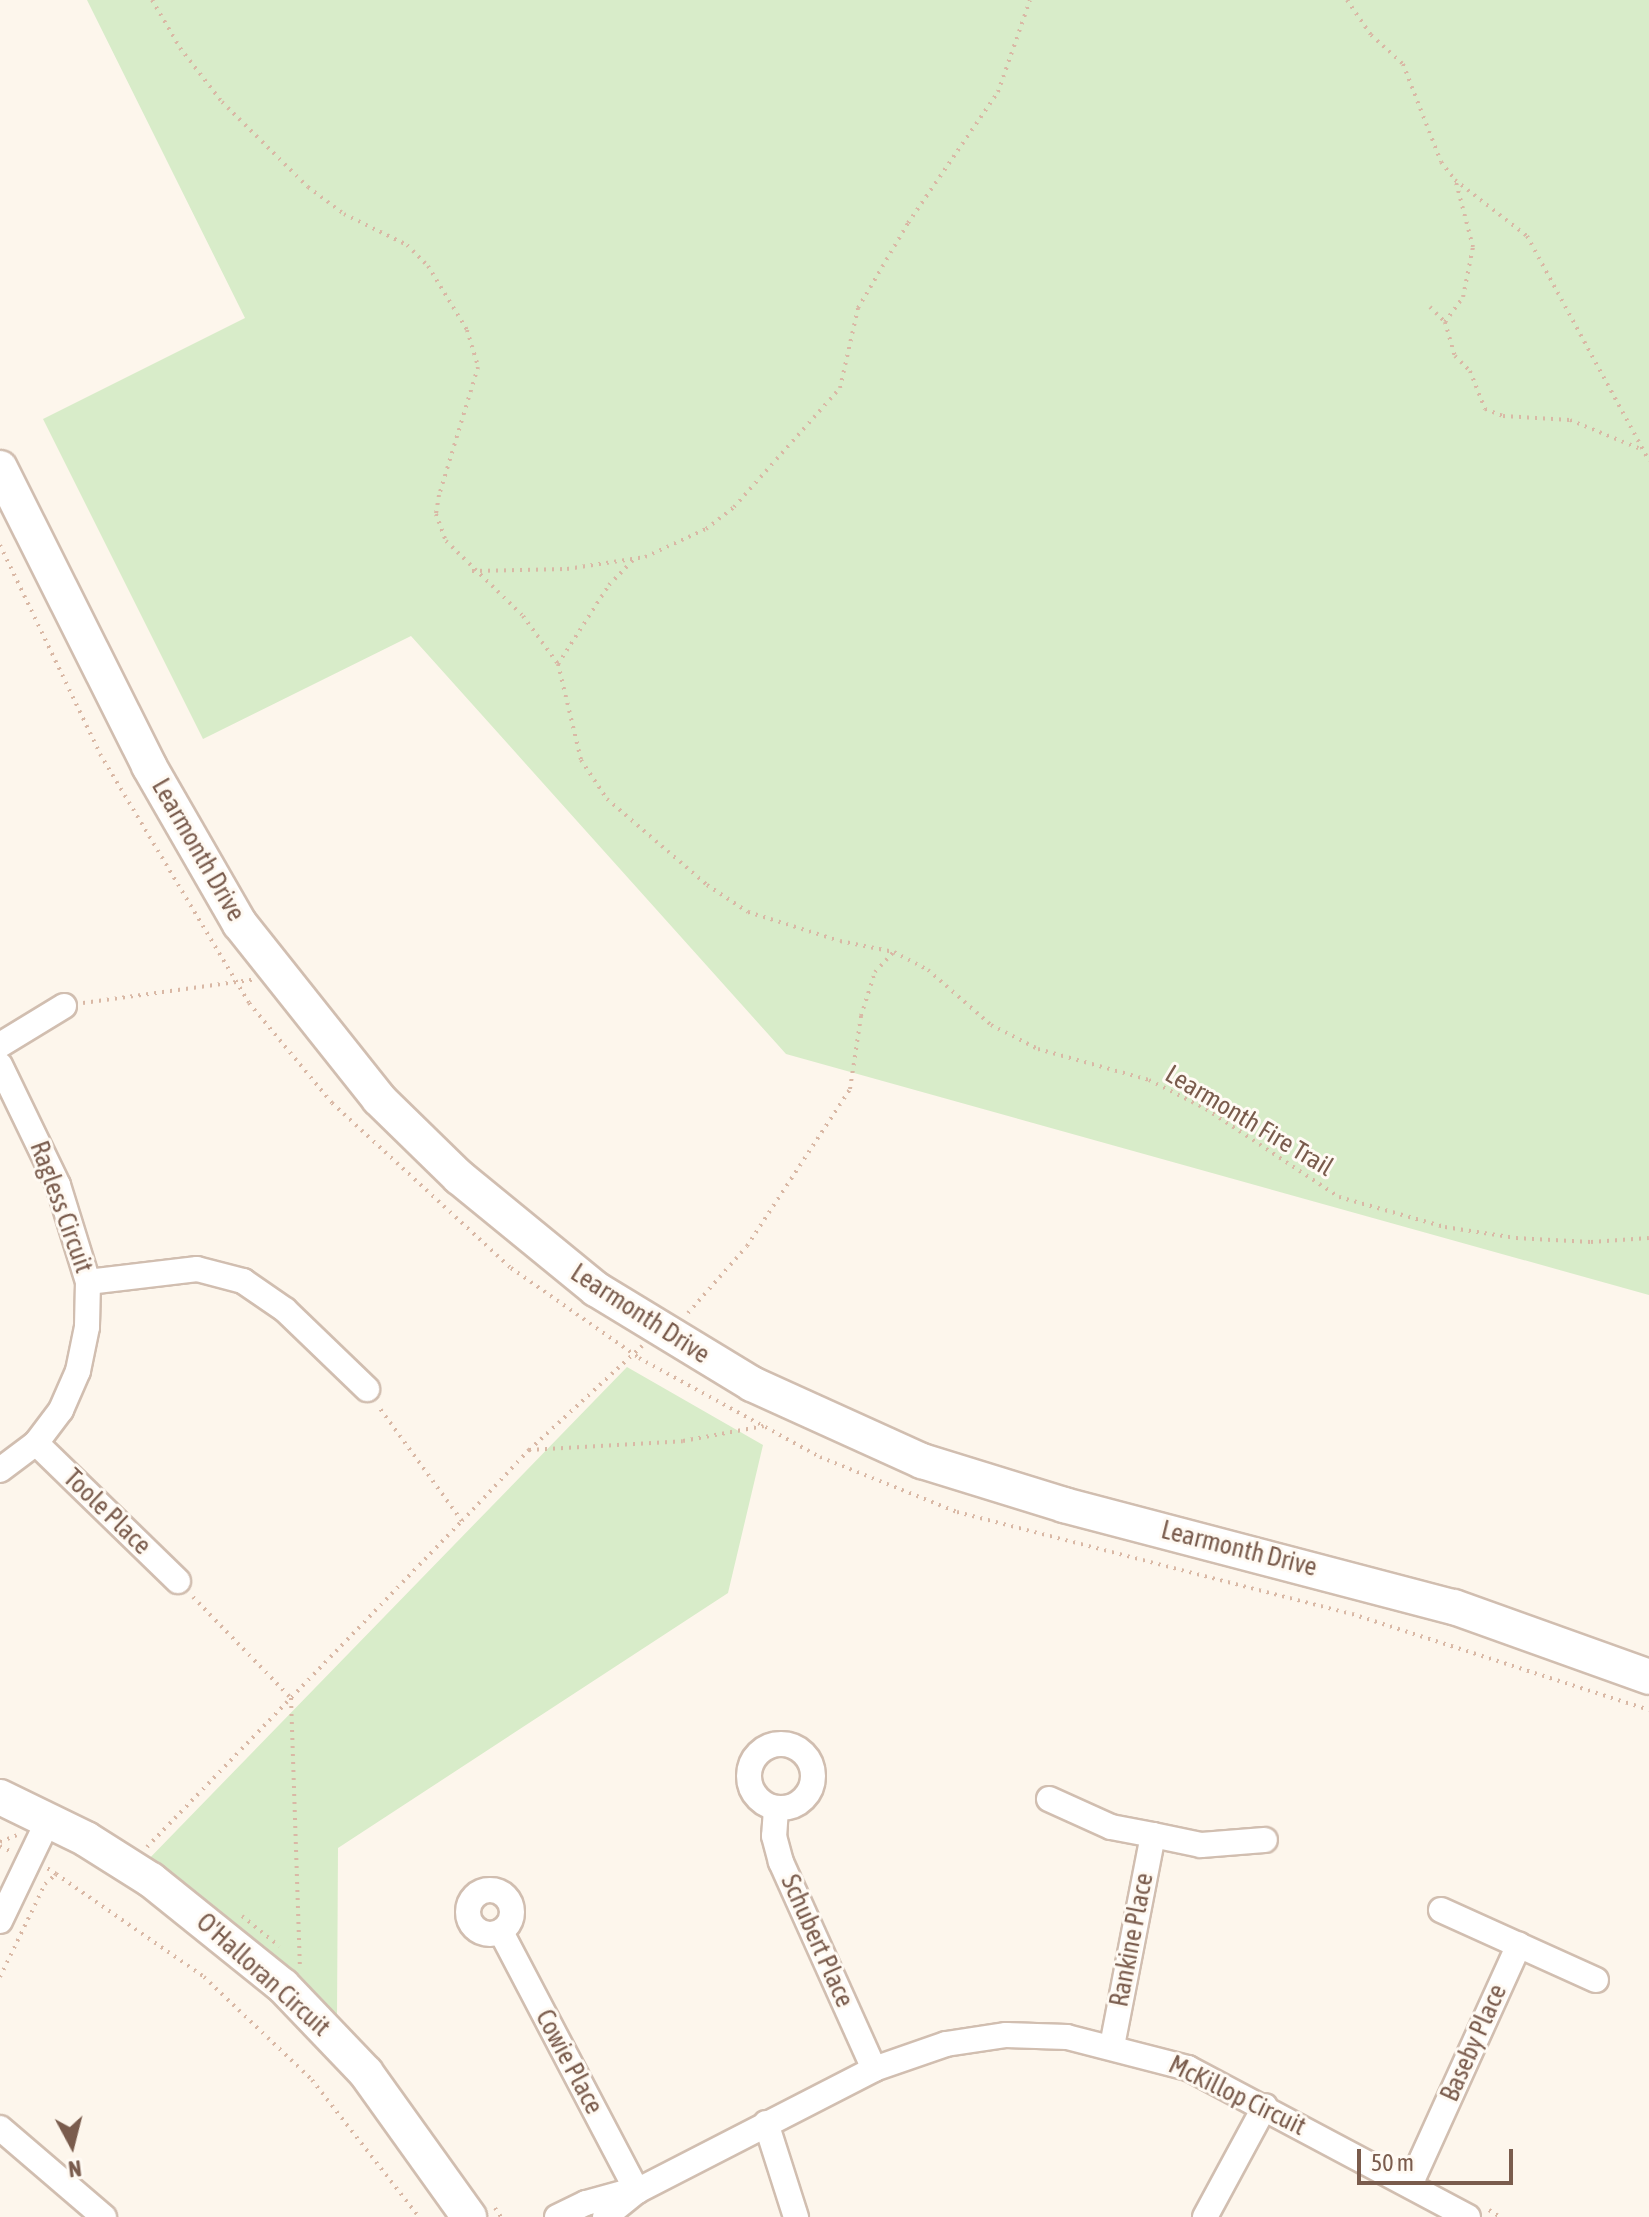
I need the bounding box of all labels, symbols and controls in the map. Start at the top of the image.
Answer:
street label: Learmonth Drive [145,773,251,927]
street label: Learmonth Fire Trail [1159,1059,1339,1183]
street label: Ragless Circuit [23,1137,99,1277]
street label: Learmonth Drive [565,1258,715,1370]
street label: Toole Place [57,1463,157,1561]
street label: Learmonth Drive [1158,1515,1320,1583]
street label: Schubert Place [774,1870,860,2012]
street label: Rankine Place [1104,1871,1160,2009]
street label: O'Halloran Circuit [190,1907,336,2043]
street label: Baseby Place [1434,1980,1514,2106]
street label: Cowie Place [529,2004,609,2120]
street label: McKillop Circuit [1163,2049,1311,2143]
north arrow [32,2105,112,2185]
scale bar [1361,2133,1517,2183]
text: 50 m [1371,2149,1414,2176]
text: N [67,2155,83,2183]

